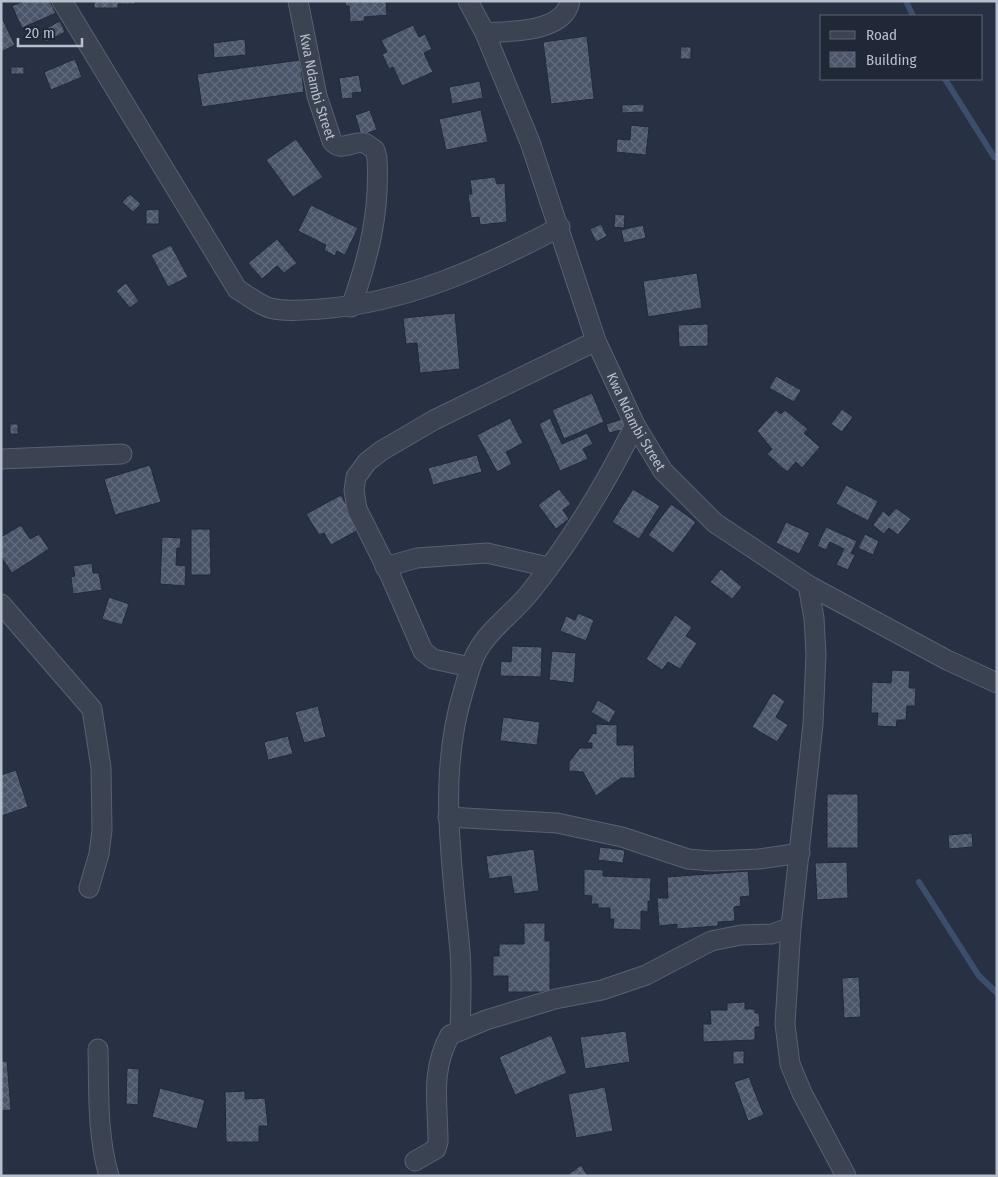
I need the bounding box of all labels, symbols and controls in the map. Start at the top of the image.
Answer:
scale bar [18,15,81,47]
legend [820,15,983,80]
text: 20 m [25,24,55,42]
text: Road [866,26,897,44]
street label: Kwa Ndambi Street [296,32,339,142]
text: Building [866,51,917,69]
street label: Kwa Ndambi Street [603,370,669,474]

